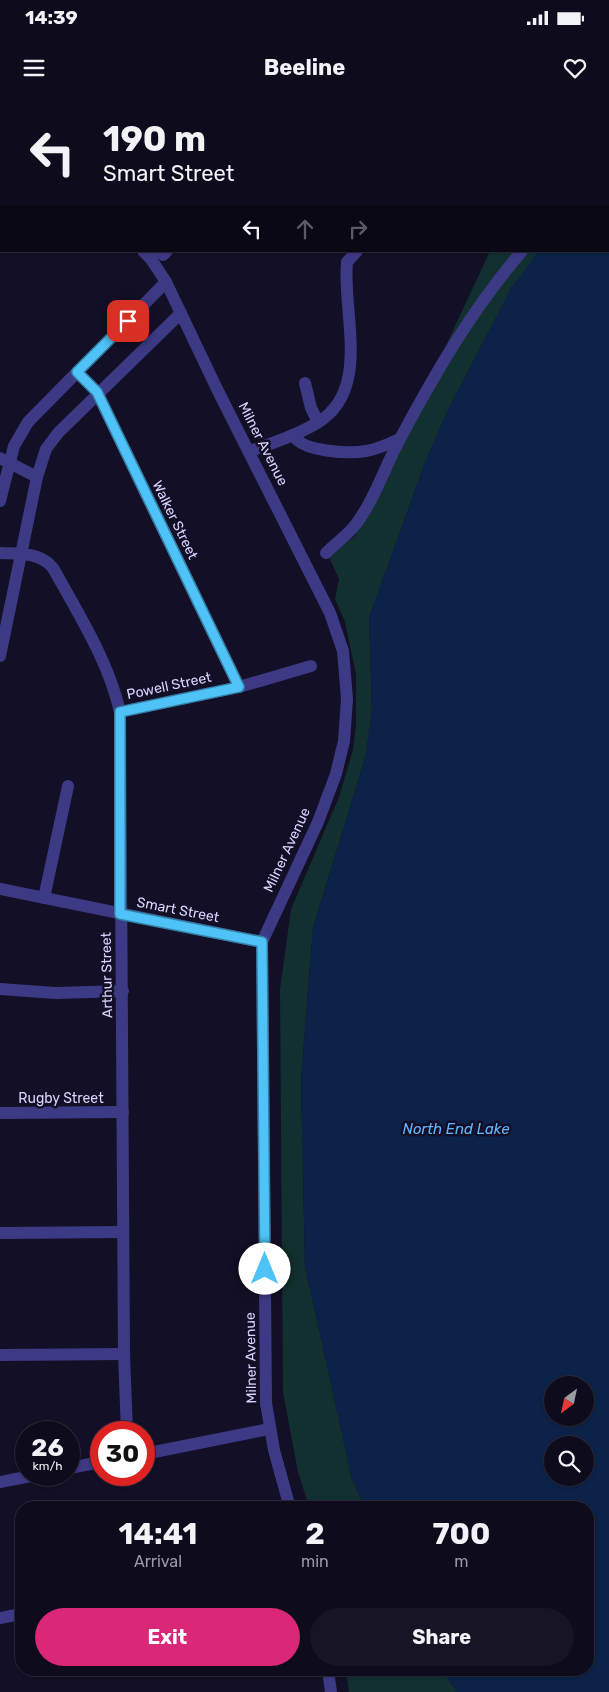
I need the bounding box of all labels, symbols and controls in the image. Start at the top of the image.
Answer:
text: 14:39 [25,6,78,29]
icon: menu [20,54,48,82]
text: Beeline [264,54,345,81]
icon: heart [561,54,589,82]
text: 190 m [103,118,206,160]
icon: left [20,120,85,185]
text: Smart Street [103,160,234,187]
icon: left [238,215,266,243]
icon: ahead [291,215,319,243]
icon: right [344,215,372,243]
pin [107,300,149,342]
icon: arrive [114,307,142,335]
street label: Milner Avenue [235,399,291,489]
street label: Walker Street [149,478,202,563]
street label: Powell Street [125,669,213,703]
street label: Milner Avenue [260,805,314,895]
street label: Smart Street [135,894,221,926]
street label: Arthur Street [98,931,116,1018]
street label: Rugby Street [18,1090,104,1107]
water label: North End Lake [402,1120,510,1138]
position arrow [238,1242,290,1294]
street label: Milner Avenue [242,1312,260,1404]
north arrow [544,1376,594,1426]
map controls [544,1376,594,1486]
speed limit sign: 30 [90,1421,155,1486]
text: 26 [31,1433,64,1462]
button: search [544,1436,594,1486]
text: km/h [33,1459,62,1473]
text: 14:41 [119,1516,197,1552]
text: 2 [305,1516,325,1552]
text: 700 [432,1516,490,1552]
text: Arrival [134,1552,182,1571]
text: min [301,1552,329,1571]
text: m [454,1552,469,1571]
button: Exit [35,1608,300,1666]
button: Share [310,1608,574,1666]

